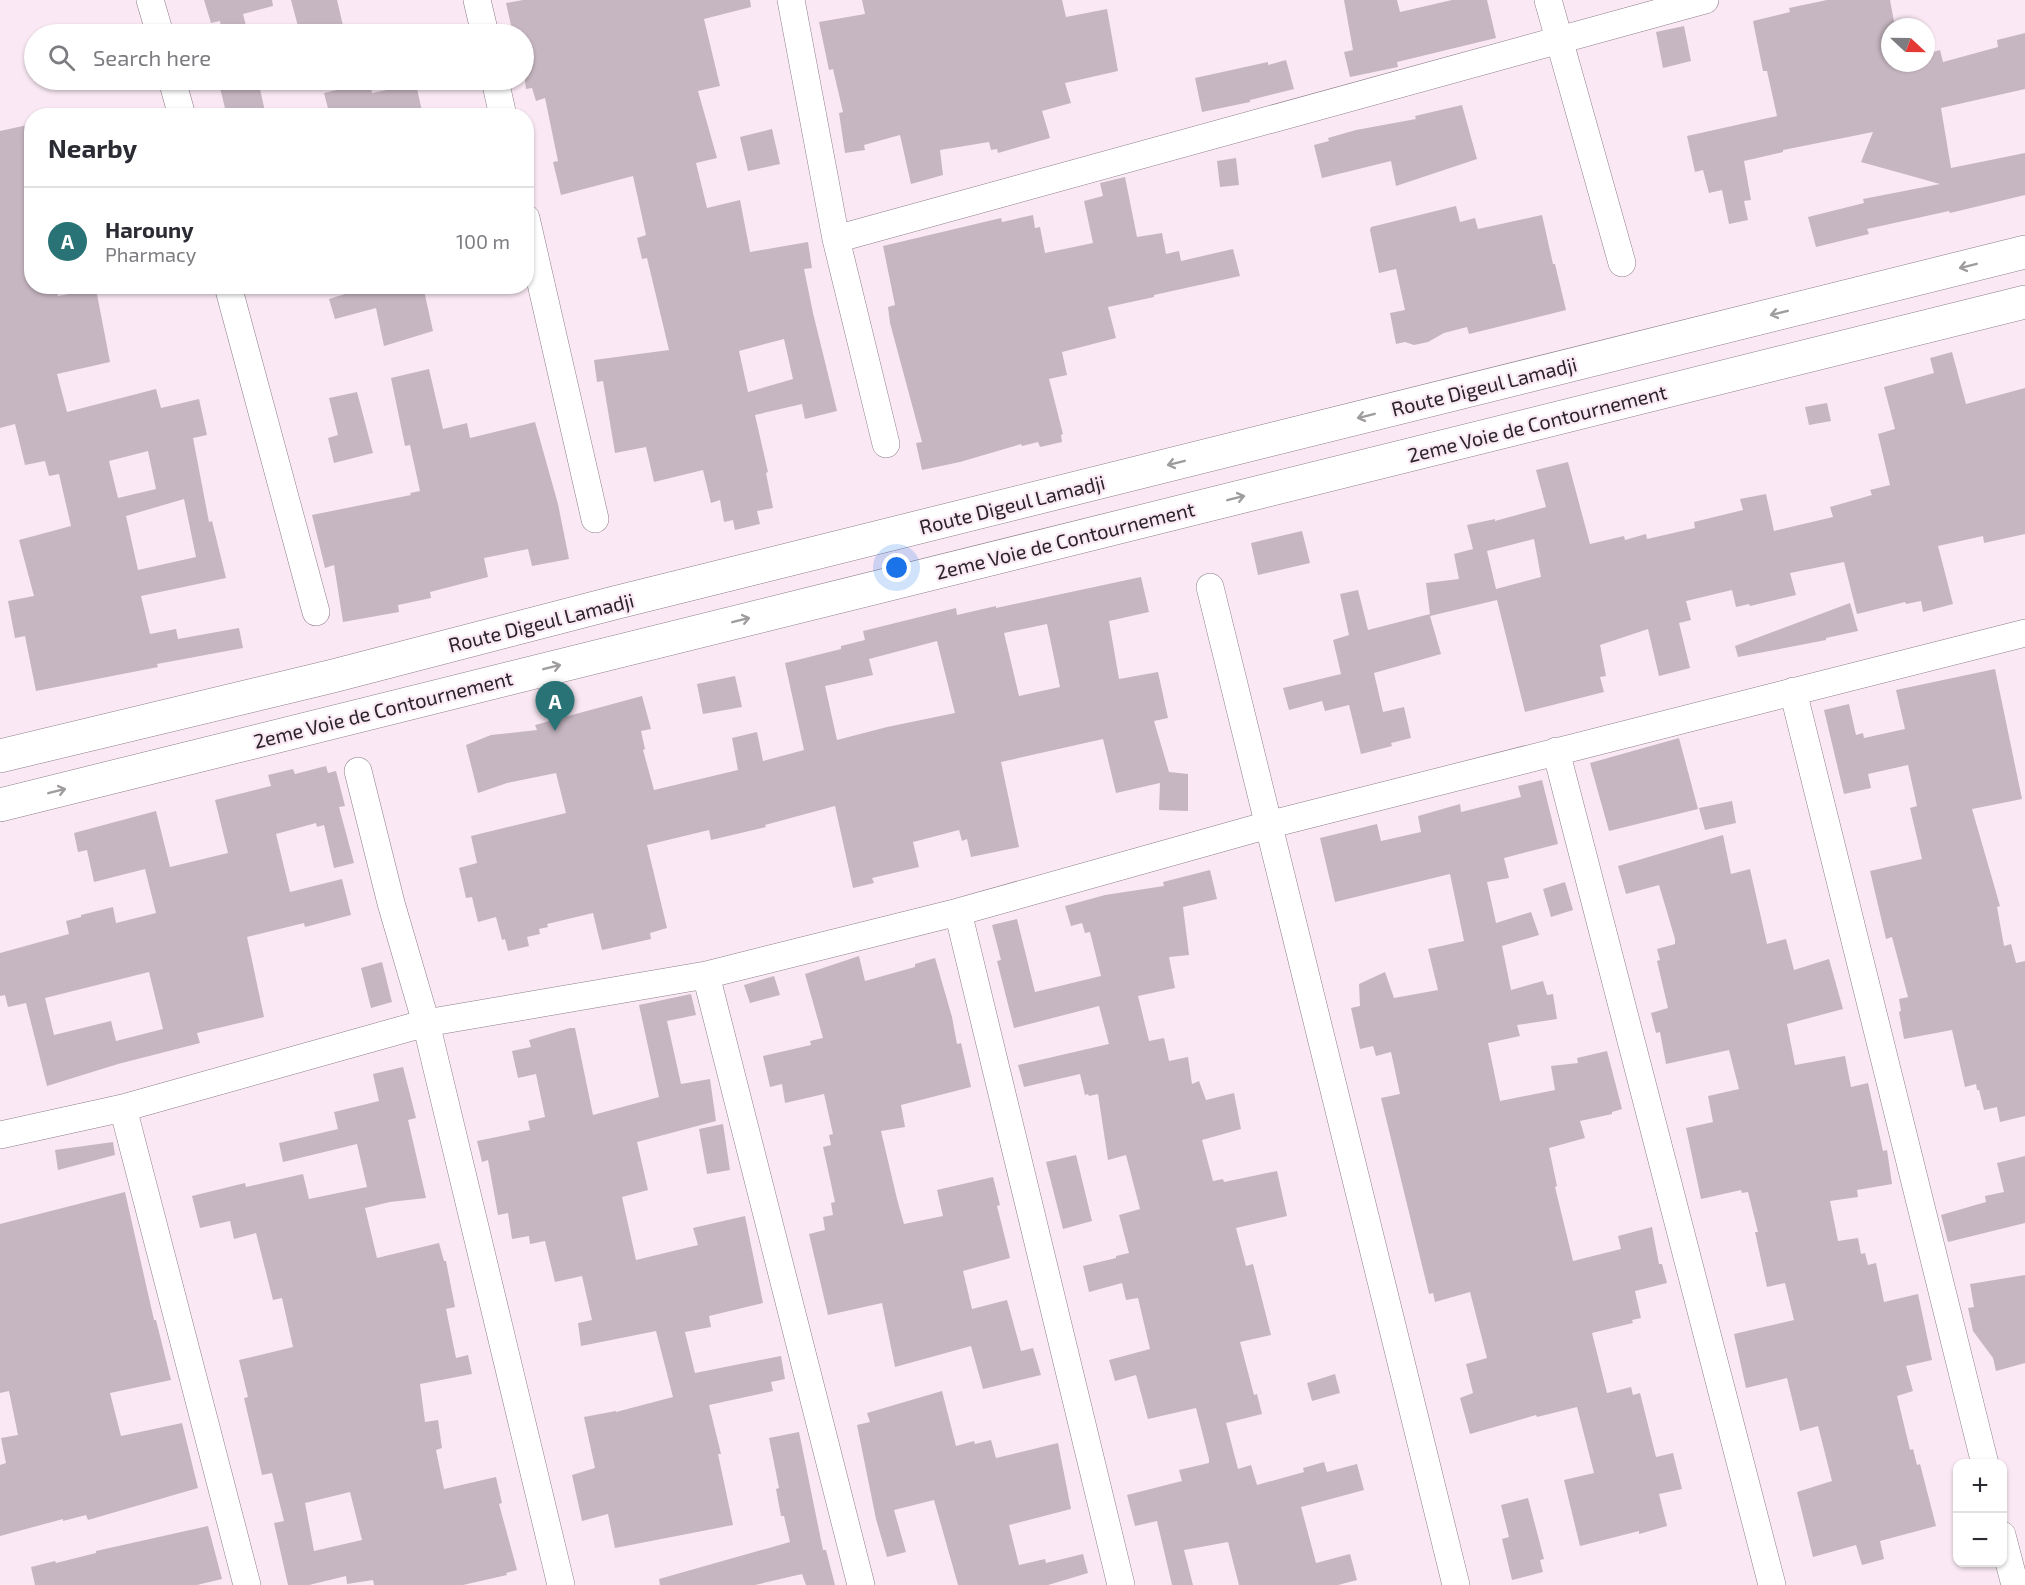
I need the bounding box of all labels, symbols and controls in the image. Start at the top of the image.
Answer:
north arrow [1881,18,1935,72]
search box [24,24,534,90]
icon: search [45,41,78,74]
text: Search here [93,44,211,70]
text: Nearby [48,132,137,163]
text: Harouny [105,216,194,242]
text: A [61,229,74,253]
text: 100 m [456,229,510,253]
text: Pharmacy [105,242,196,266]
one-way arrow [1959,260,1978,272]
one-way arrow [1770,308,1789,319]
street label: Route Digeul Lamadji [1389,351,1579,421]
street label: 2eme Voie de Contournement [1405,379,1670,467]
one-way arrow [1356,410,1375,422]
one-way arrow [1167,457,1186,469]
street label: Route Digeul Lamadji [917,469,1107,539]
one-way arrow [1226,491,1245,503]
street label: 2eme Voie de Contournement [933,496,1198,584]
your location [882,553,911,582]
street label: Route Digeul Lamadji [446,587,636,657]
one-way arrow [731,614,750,626]
one-way arrow [542,661,561,672]
street label: 2eme Voie de Contournement [251,665,516,753]
pin: A [536,682,574,731]
one-way arrow [47,784,66,796]
map controls [1953,1459,2007,1567]
button: + [1953,1459,2007,1513]
button: − [1953,1513,2007,1567]

